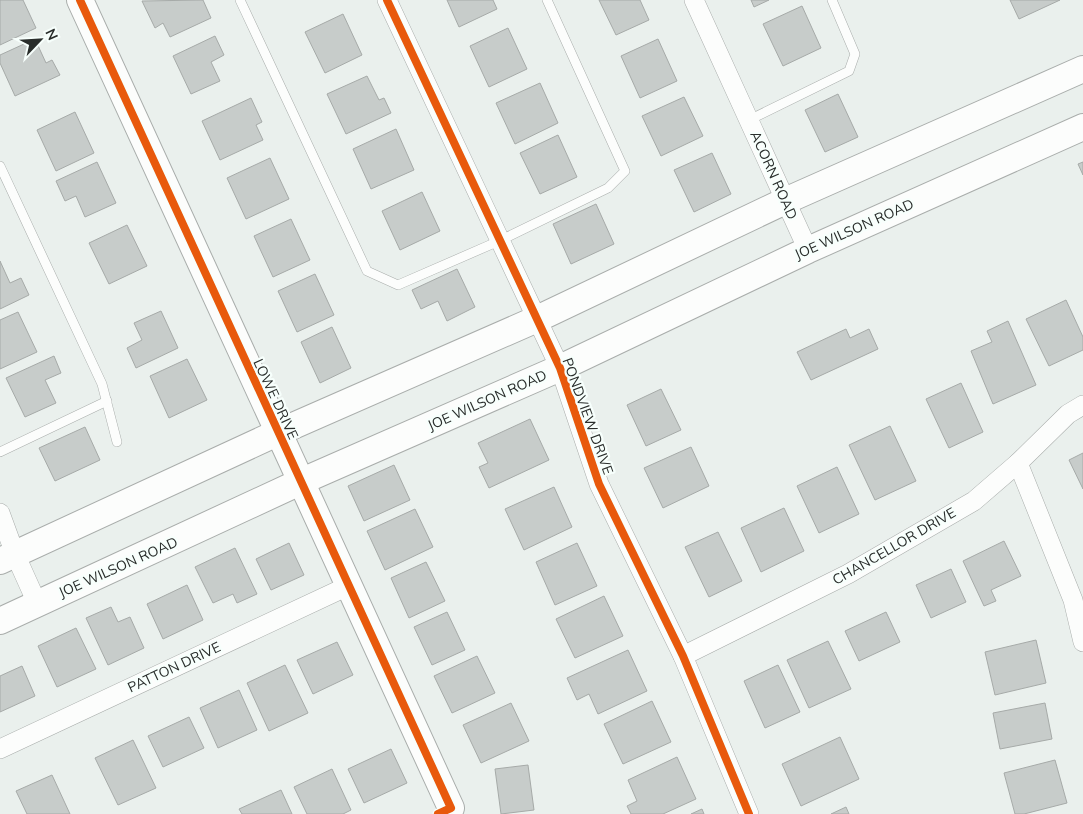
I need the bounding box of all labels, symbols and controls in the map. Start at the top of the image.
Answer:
north arrow [15,15,65,65]
text: N [41,26,62,43]
street label: ACORN ROAD [746,128,802,222]
street label: JOE WILSON ROAD [792,195,916,263]
street label: PONDVIEW DRIVE [559,355,617,477]
street label: LOWE DRIVE [249,356,303,442]
street label: JOE WILSON ROAD [425,366,549,434]
street label: CHANCELLOR DRIVE [829,503,959,589]
street label: JOE WILSON ROAD [56,533,180,601]
street label: PATTON DRIVE [125,638,223,696]

